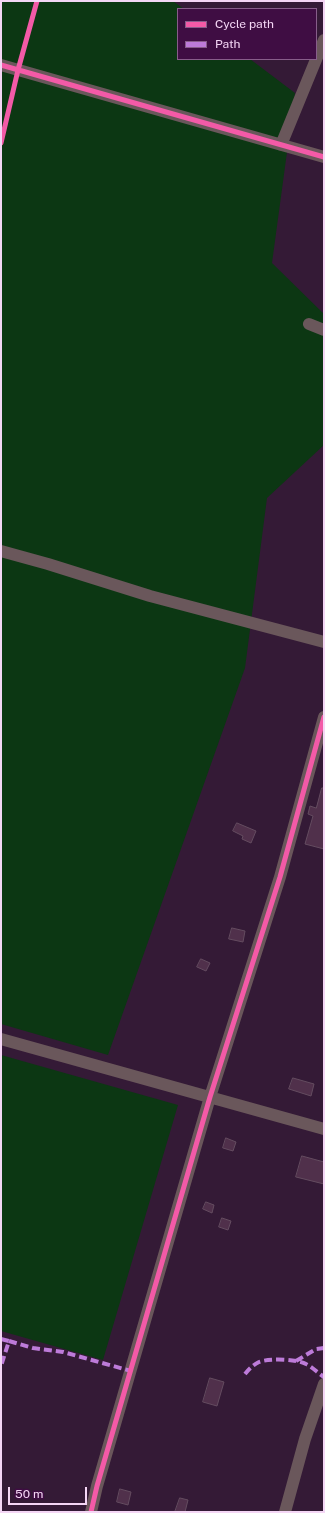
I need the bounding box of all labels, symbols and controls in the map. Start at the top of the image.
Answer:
legend [177,8,317,60]
text: Cycle path [215,17,274,31]
text: Path [215,37,241,51]
scale bar [10,1479,89,1505]
text: 50 m [15,1487,43,1501]

